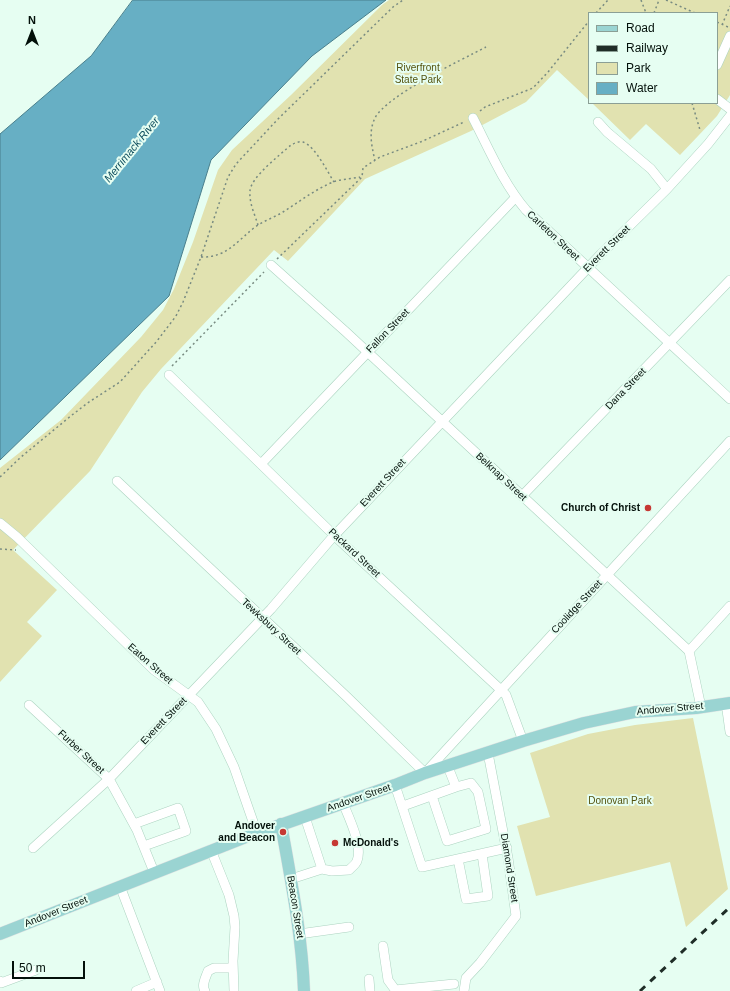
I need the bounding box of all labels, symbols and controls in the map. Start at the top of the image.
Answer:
north arrow [12,12,52,52]
legend [588,12,718,104]
text: N [28,14,36,26]
text: Road [626,21,655,35]
text: Railway [626,41,668,55]
text: Park [626,61,651,75]
park label: Riverfront State Park [395,62,441,86]
text: Water [626,81,658,95]
water label: Merrimack River [102,115,162,185]
street label: Carleton Street [524,209,582,263]
street label: Everett Street [581,223,633,275]
street label: Fallon Street [364,306,412,356]
street label: Dana Street [603,366,649,412]
street label: Belknap Street [473,450,529,504]
street label: Everett Street [358,457,408,509]
place label: Church of Christ [561,502,640,514]
marker: Church of Christ [643,503,653,513]
street label: Packard Street [326,526,382,580]
street label: Coolidge Street [549,578,605,636]
street label: Tewksbury Street [239,596,303,658]
street label: Eaton Street [125,641,175,687]
street label: Everett Street [138,695,190,747]
street label: Andover Street [636,700,704,718]
street label: Furber Street [55,728,107,776]
street label: Andover Street [326,781,392,815]
park label: Donovan Park [588,795,652,807]
place label: Andover and Beacon [218,820,275,844]
marker: Andover and Beacon [278,827,288,837]
street label: Diamond Street [498,833,520,903]
place label: McDonald's [343,837,399,849]
marker: McDonald's [330,838,340,848]
street label: Beacon Street [284,875,306,939]
street label: Andover Street [23,894,89,930]
scale bar [14,953,87,979]
text: 50 m [19,961,46,975]

